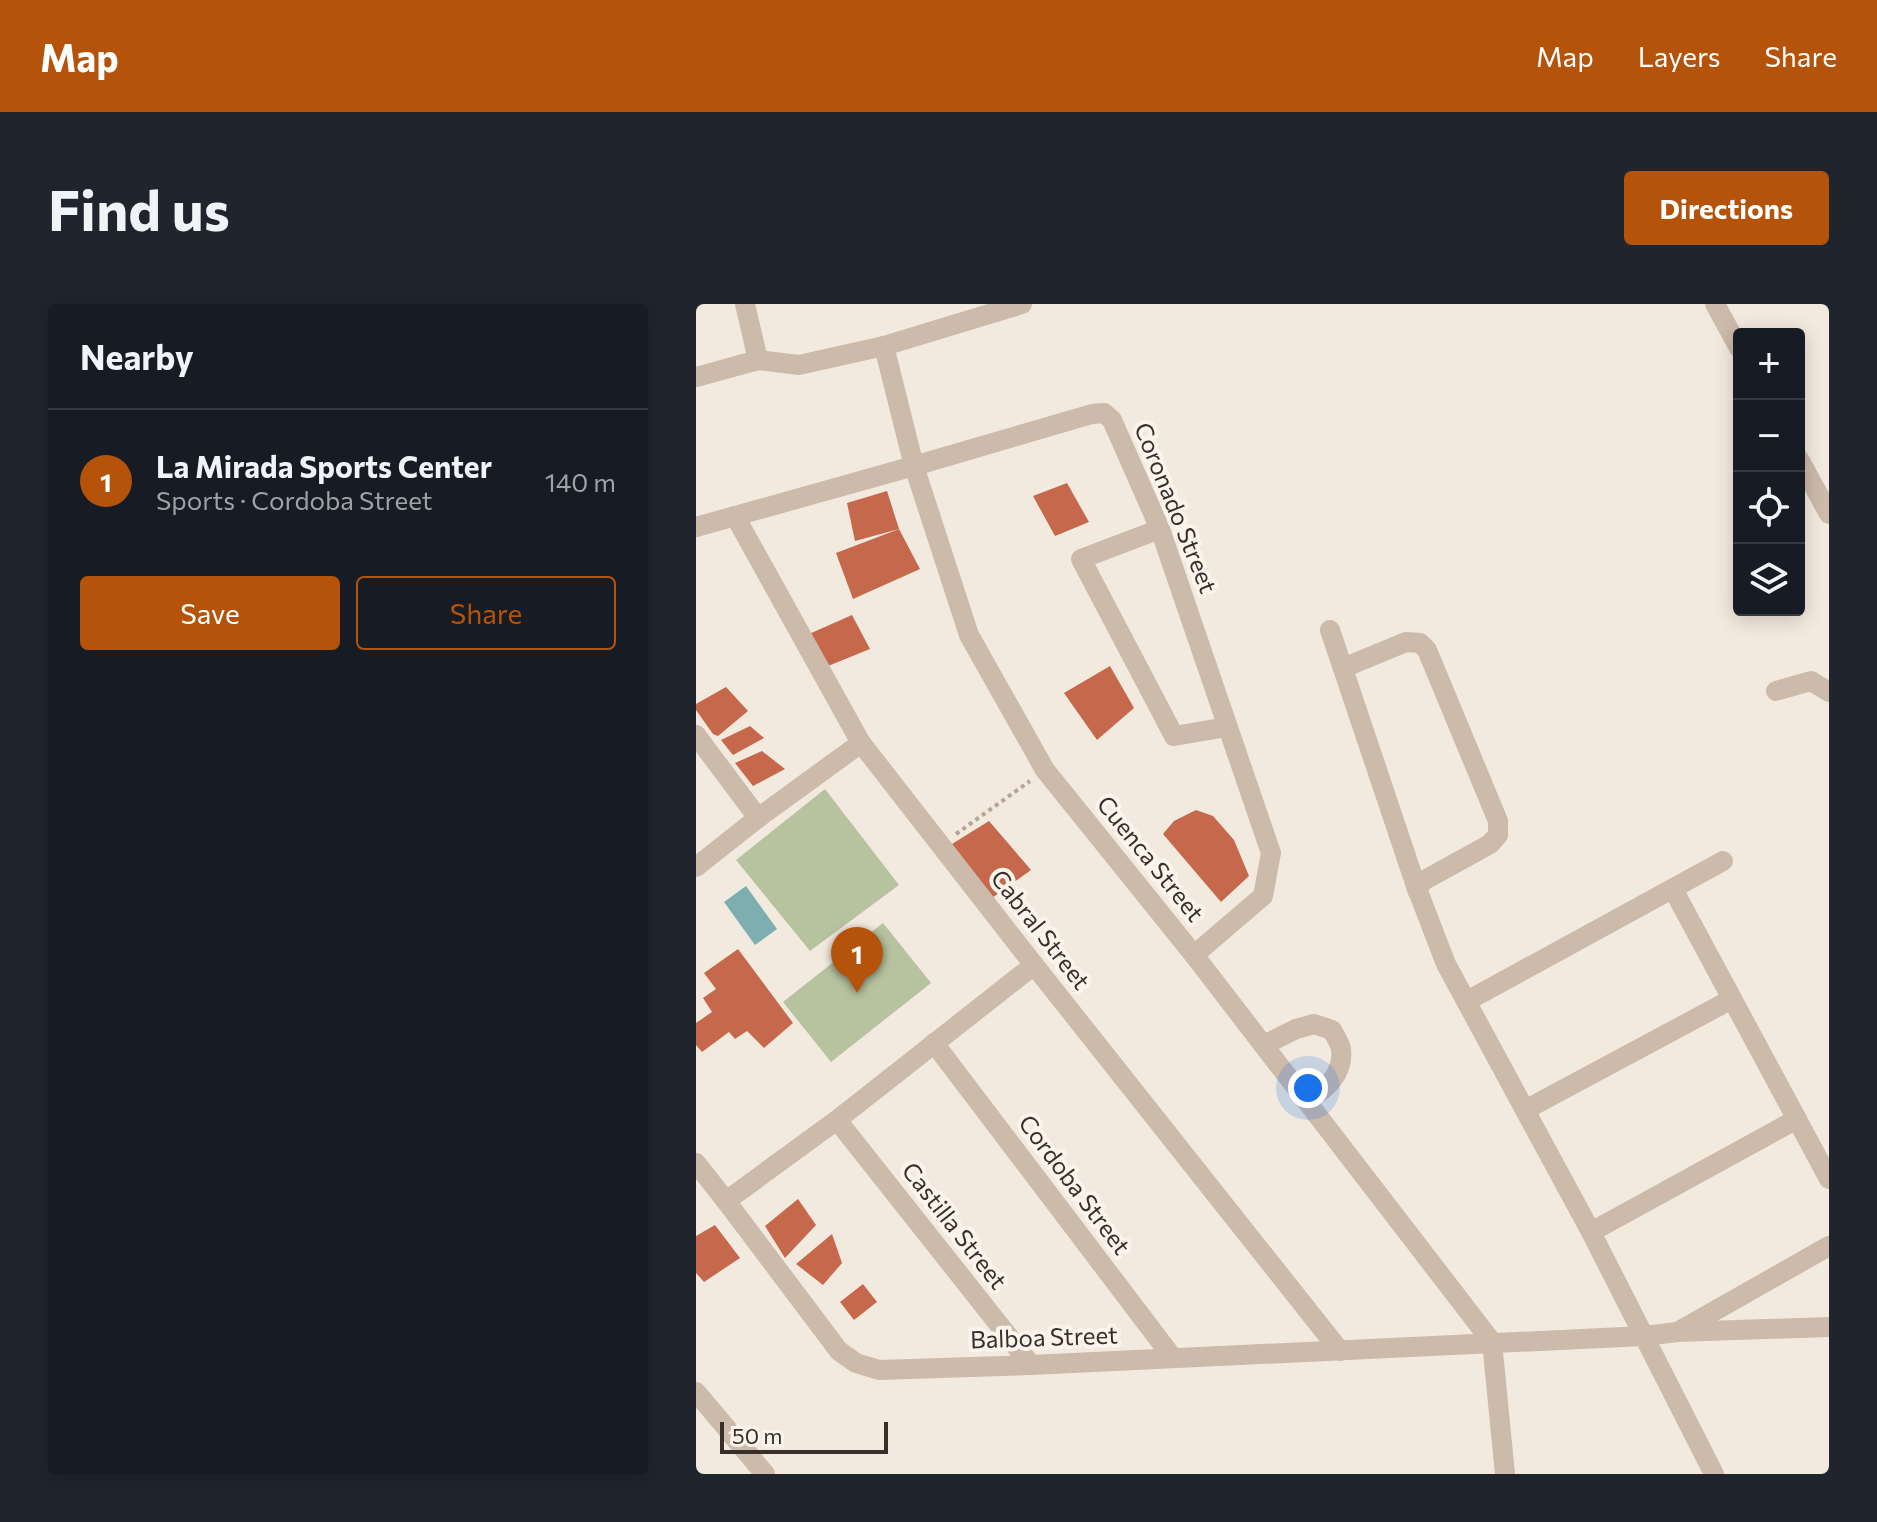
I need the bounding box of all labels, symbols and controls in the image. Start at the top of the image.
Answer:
text: Map [40,33,119,80]
text: Map [1536,39,1594,73]
text: Layers [1638,39,1720,73]
text: Share [1764,39,1837,73]
button: Directions [1624,171,1829,245]
text: Find us [48,174,230,243]
map controls [1733,328,1805,616]
button: + [1733,328,1805,400]
text: Nearby [80,335,194,377]
button: − [1733,400,1805,472]
street label: Coronado Street [1129,418,1224,597]
text: La Mirada Sports Center [156,447,492,484]
text: 1 [100,466,112,497]
text: 140 m [545,466,616,497]
button: locate [1733,472,1805,544]
text: Sports · Cordoba Street [156,484,432,515]
button: layers [1733,544,1805,616]
button: Save [80,576,340,650]
button: Share [356,576,616,650]
street label: Cuenca Street [1092,789,1211,927]
street label: Cabral Street [986,864,1097,995]
pin: 1 [831,927,883,993]
your location [1288,1068,1328,1108]
street label: Cordoba Street [1013,1109,1137,1260]
street label: Castilla Street [897,1156,1014,1294]
street label: Balboa Street [970,1319,1118,1354]
scale bar [720,1418,888,1454]
text: 50 m [732,1422,782,1449]

